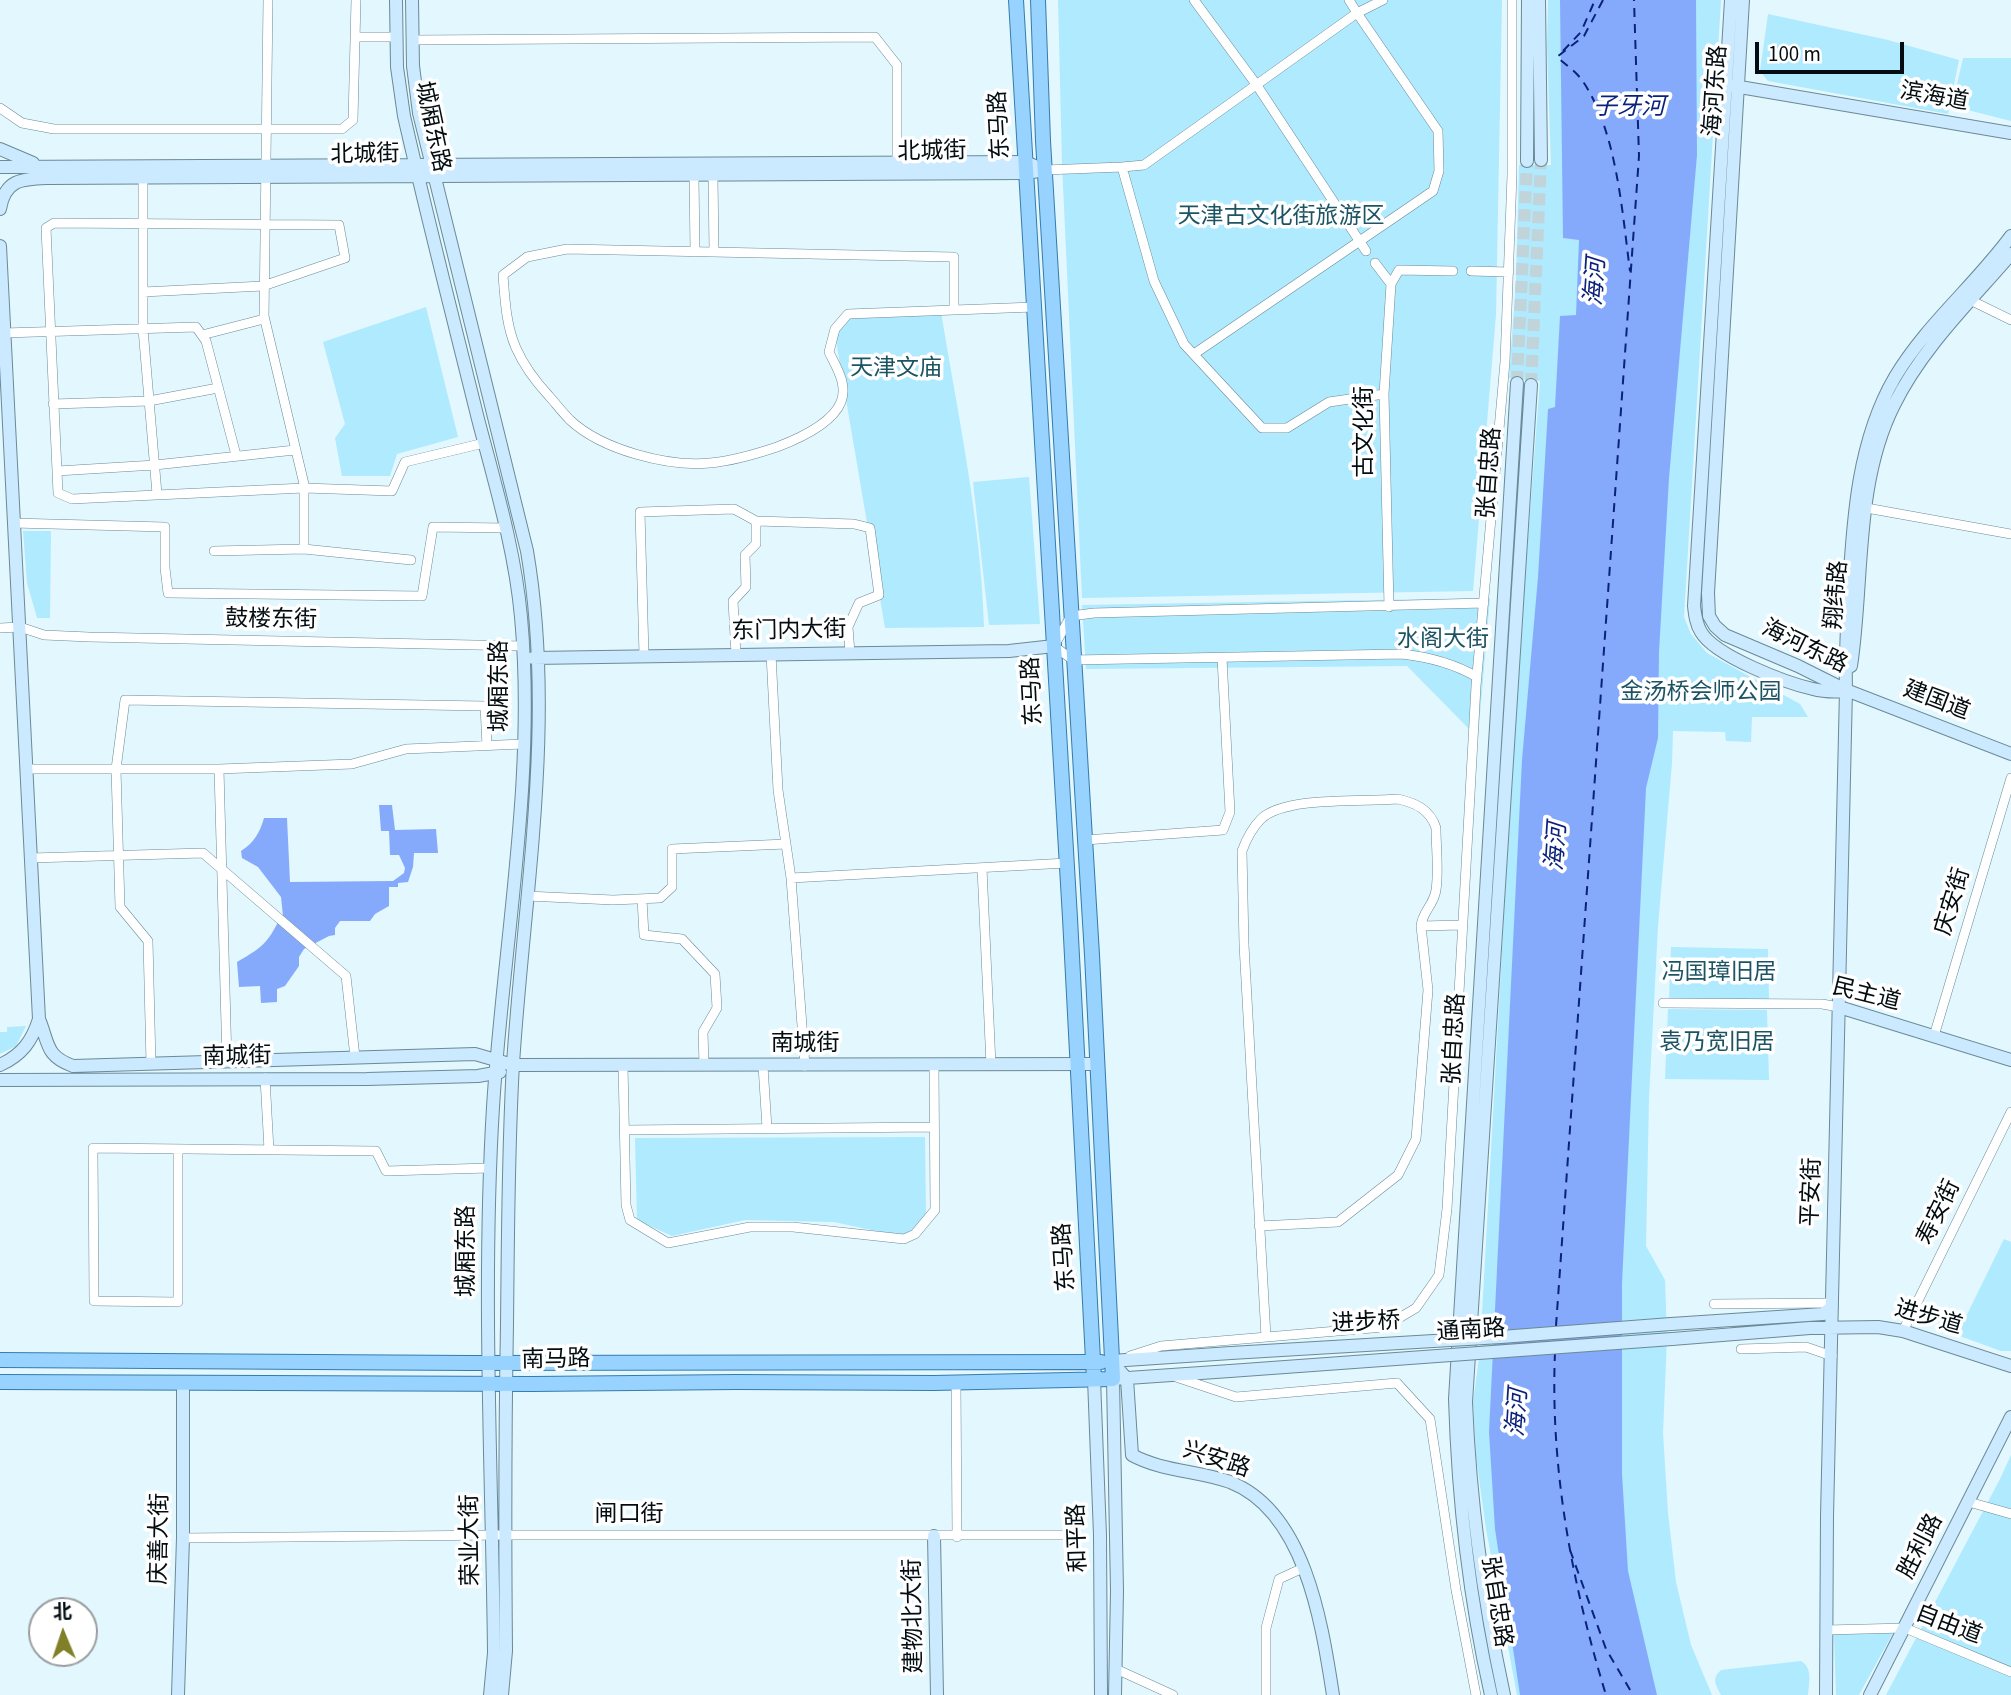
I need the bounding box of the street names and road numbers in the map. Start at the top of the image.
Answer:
street label: 海河东路 [1700,44,1734,138]
street label: 滨海道 [1898,78,1970,118]
street label: 城厢东路 [408,79,454,175]
street label: 东马路 [985,90,1017,160]
street label: 北城街 [897,139,967,167]
street label: 北城街 [330,142,400,170]
street label: 古文化街 [1352,386,1380,478]
street label: 张自忠路 [1474,426,1508,520]
street label: 翔纬路 [1821,559,1855,631]
street label: 鼓楼东街 [225,606,317,636]
street label: 海河东路 [1757,615,1851,681]
street label: 东门内大街 [731,617,847,647]
street label: 城厢东路 [487,640,515,732]
street label: 东马路 [1018,656,1050,726]
street label: 建国道 [1899,677,1973,727]
street label: 庆安街 [1931,865,1977,939]
street label: 民主道 [1829,974,1903,1018]
street label: 张自忠路 [1440,992,1472,1086]
street label: 南城街 [771,1031,839,1059]
street label: 南城街 [202,1044,272,1072]
street label: 平安街 [1798,1157,1828,1227]
street label: 寿安街 [1912,1176,1968,1250]
street label: 城厢东路 [454,1205,482,1297]
street label: 东马路 [1050,1222,1082,1292]
street label: 进步道 [1891,1296,1965,1342]
street label: 进步桥 [1331,1308,1401,1340]
street label: 通南路 [1436,1316,1506,1348]
street label: 南马路 [521,1347,591,1375]
street label: 兴安路 [1179,1437,1253,1485]
street label: 庆善大街 [146,1493,176,1585]
street label: 荣业大街 [457,1494,487,1586]
street label: 闸口街 [595,1502,663,1530]
street label: 和平路 [1064,1503,1094,1573]
street label: 胜利路 [1894,1510,1950,1584]
street label: 张自忠路 [1474,1554,1516,1650]
street label: 建物北大街 [900,1558,930,1674]
street label: 自由道 [1911,1601,1985,1651]

